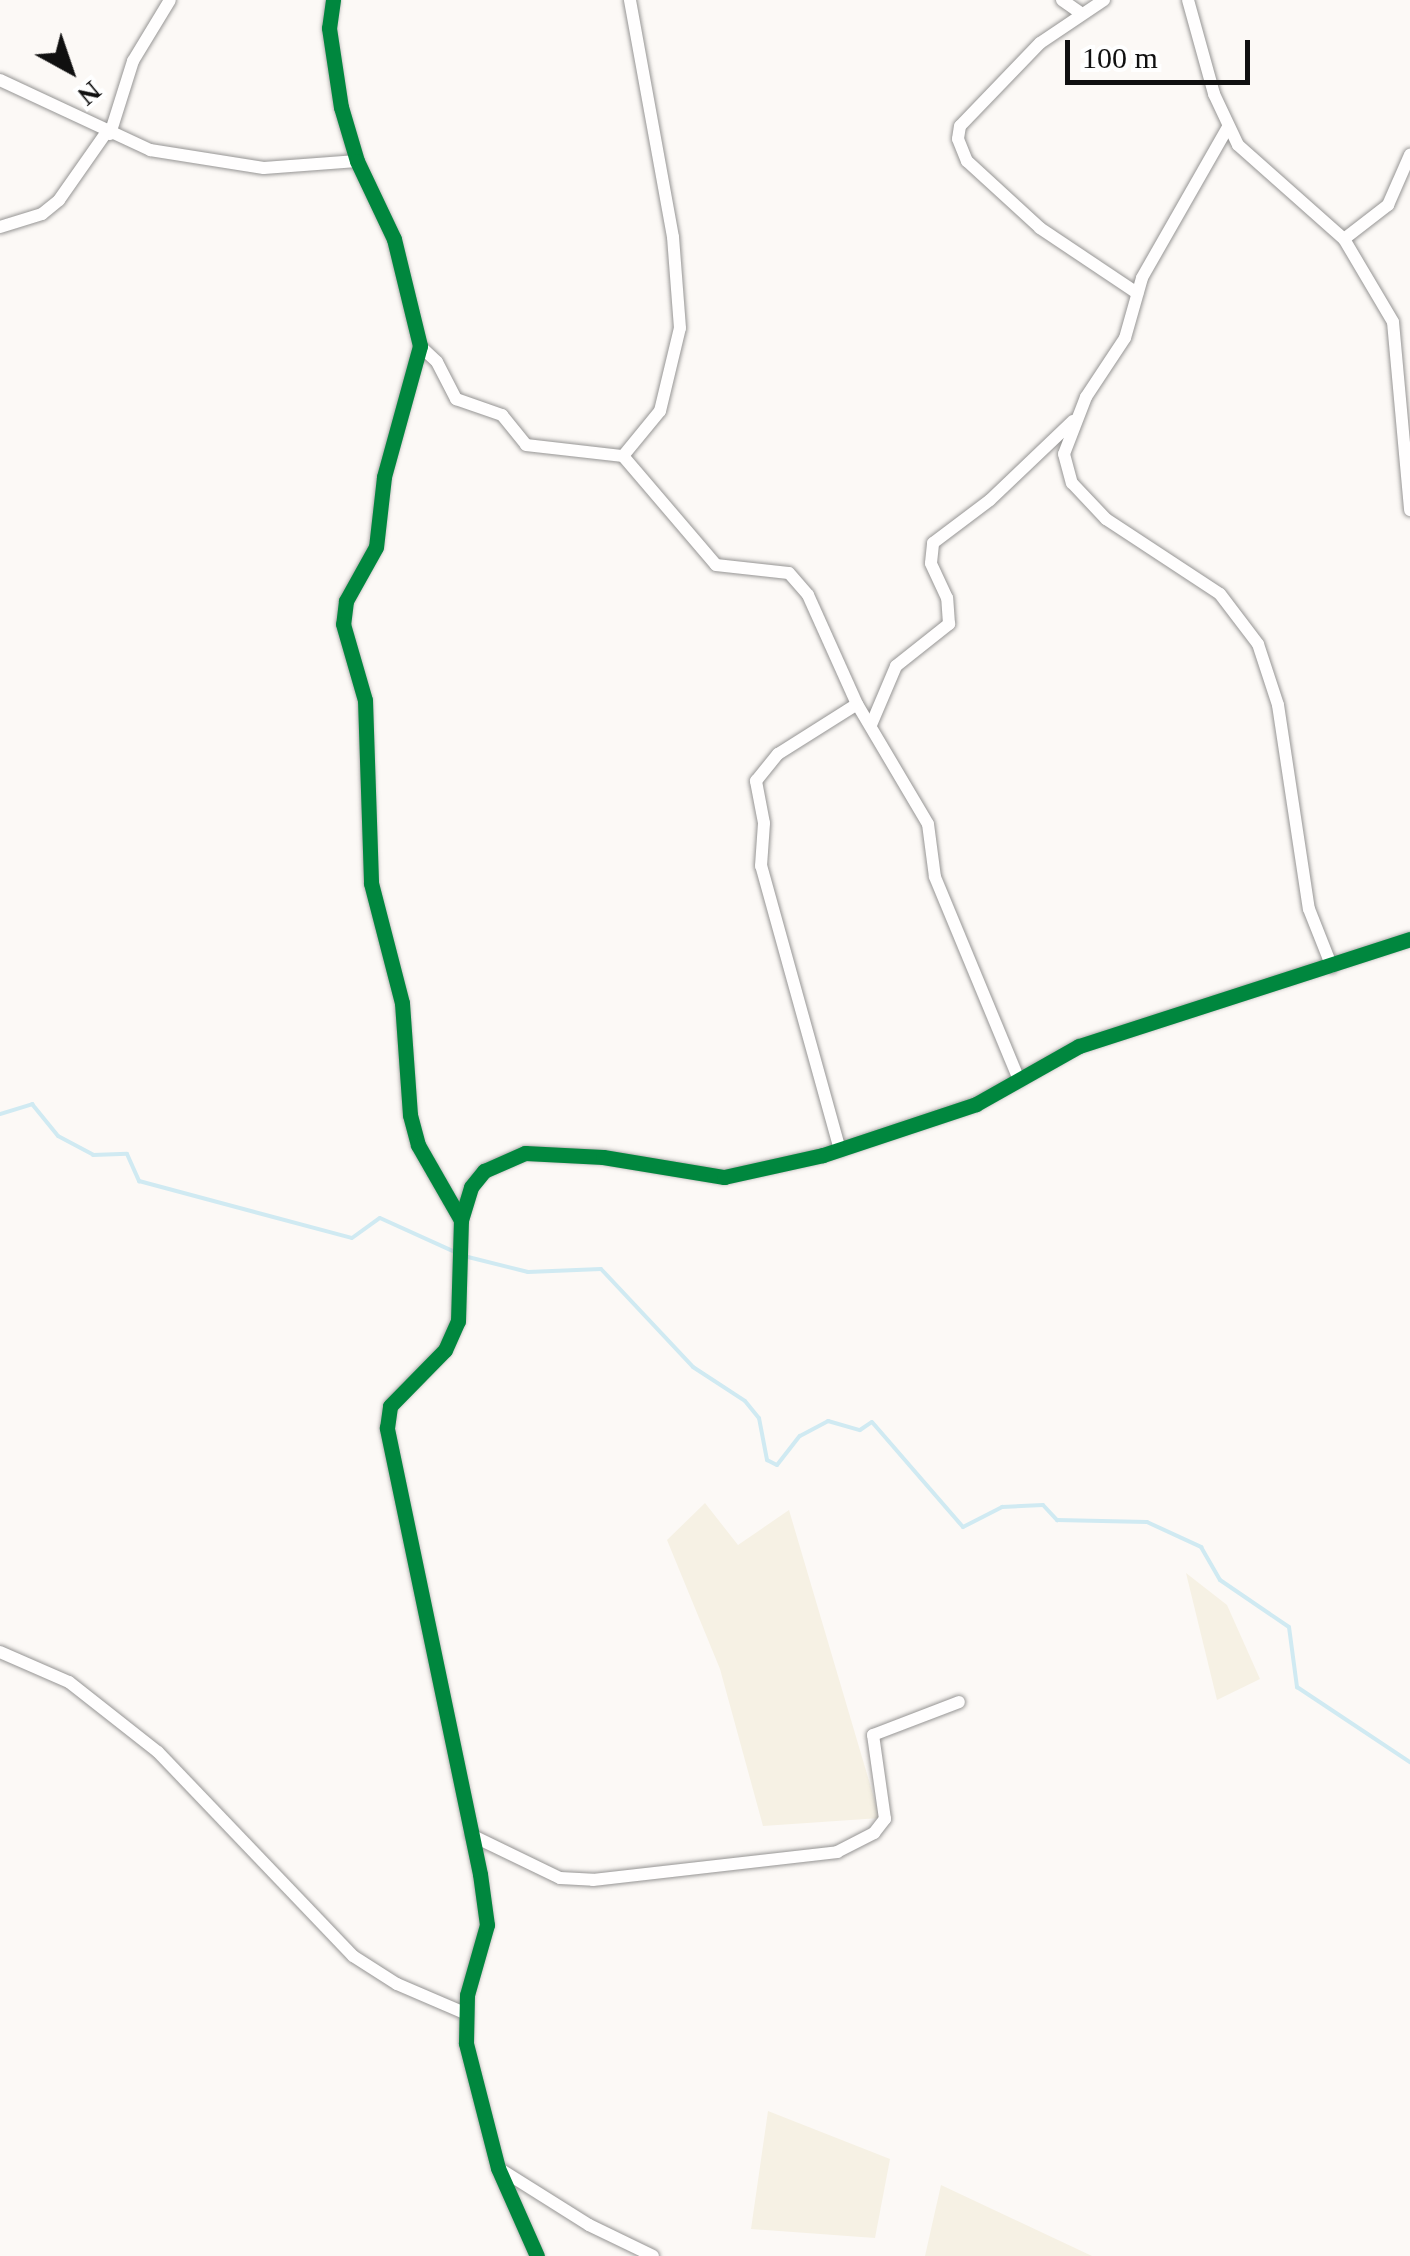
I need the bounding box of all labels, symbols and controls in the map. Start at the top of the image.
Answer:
north arrow [20,20,120,120]
scale bar [1070,20,1255,82]
text: 100 m [1082,41,1158,74]
text: N [72,75,107,112]

